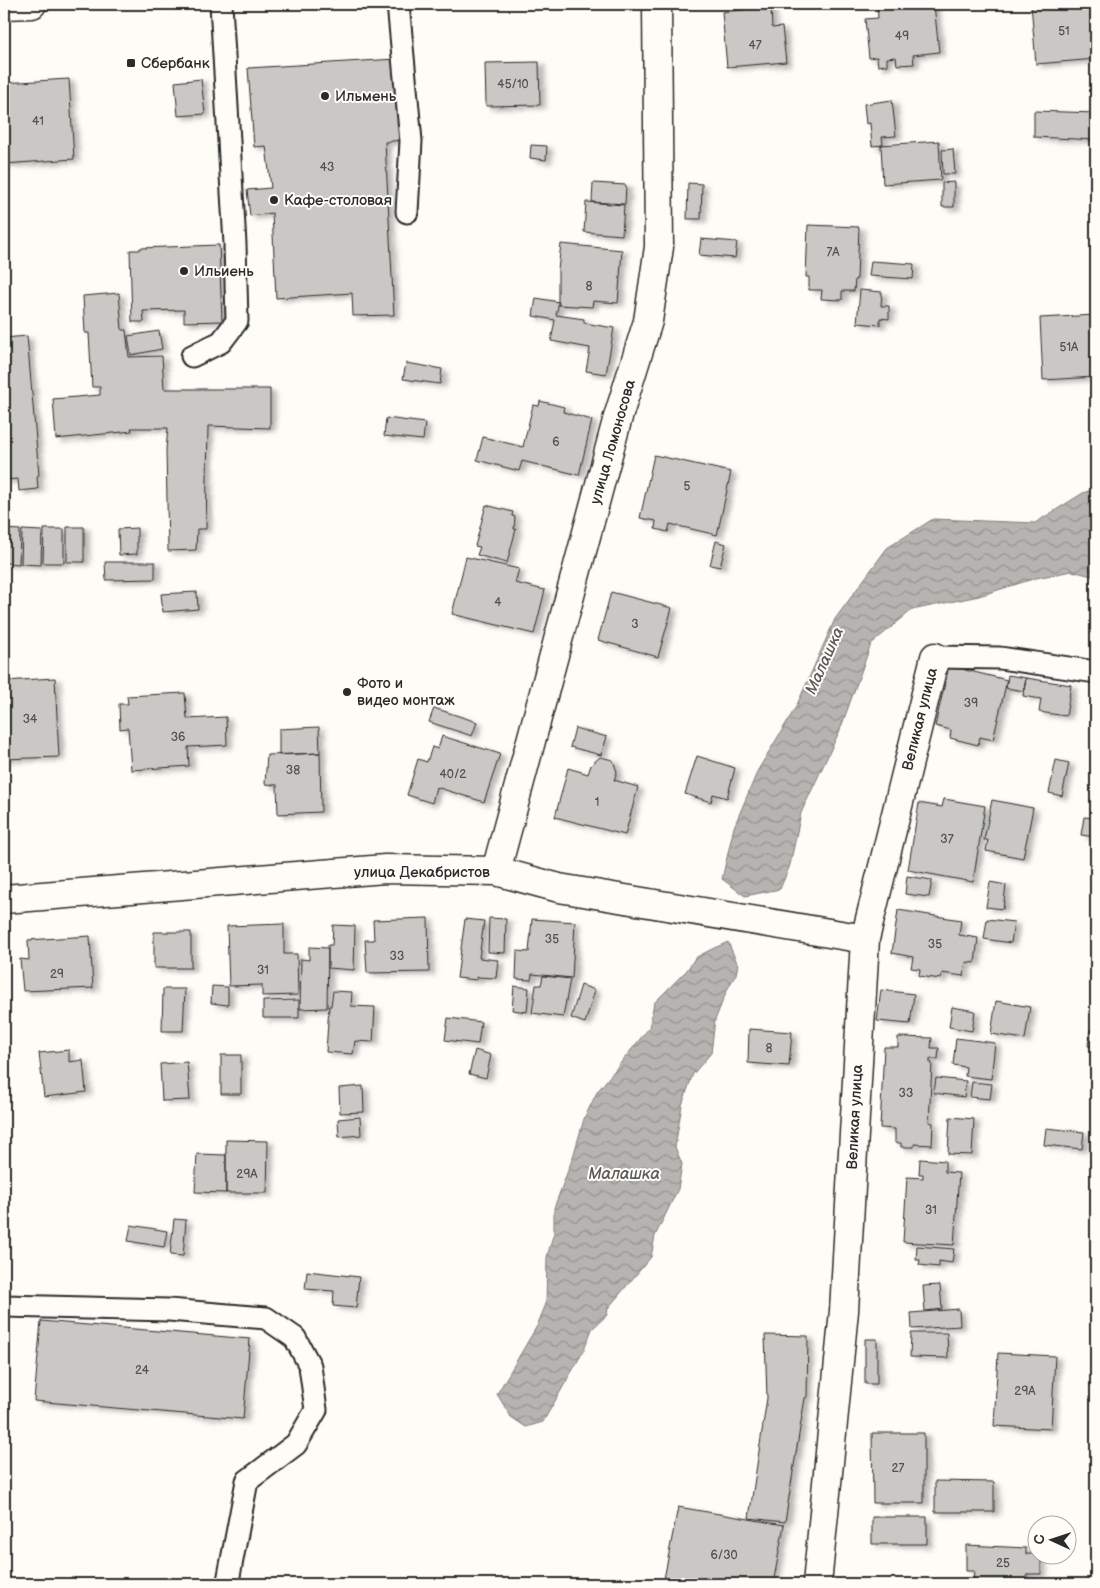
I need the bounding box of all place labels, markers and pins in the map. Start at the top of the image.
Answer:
place label: Сбербанк [141,54,210,73]
marker: Сбербанк [125,57,137,69]
place label: Ильмень [335,87,397,106]
marker: Ильмень [319,90,331,102]
place label: Кафе-столовая [284,191,392,210]
marker: Кафе-столовая [268,194,280,206]
place label: Ильиень [194,262,254,281]
marker: Ильиень [178,265,190,277]
place label: Фото и видео монтаж [357,674,455,710]
marker: Фото и видео монтаж [341,686,353,698]

